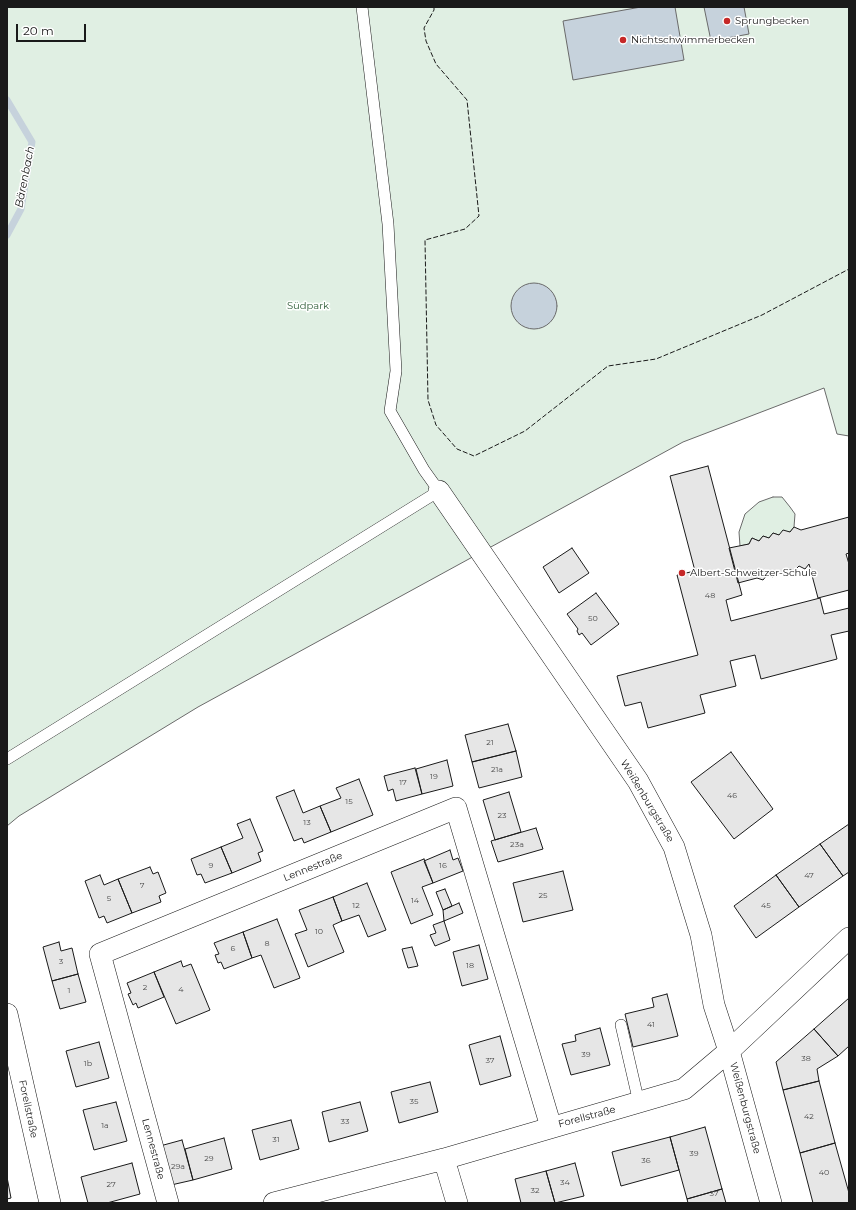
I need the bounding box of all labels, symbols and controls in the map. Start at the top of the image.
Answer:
place label: Sprungbecken [735,15,809,27]
scale bar [18,16,88,42]
marker: Sprungbecken [722,16,732,26]
text: 20 m [23,23,54,38]
place label: Nichtschwimmerbecken [631,34,755,46]
marker: Nichtschwimmerbecken [618,35,628,45]
water label: Bärenbach [13,145,37,209]
park label: Südpark [287,300,329,312]
place label: Albert-Schweitzer-Schule [690,567,817,579]
marker: Albert-Schweitzer-Schule [677,568,687,578]
house number: 48 [705,591,715,601]
house number: 50 [588,614,598,624]
house number: 21 [486,738,494,748]
street label: Weißenburgstraße [618,758,676,844]
house number: 21a [491,765,503,775]
house number: 19 [430,772,438,782]
house number: 17 [399,778,407,788]
house number: 46 [727,791,737,801]
house number: 15 [345,797,353,807]
house number: 23 [497,811,507,821]
house number: 13 [303,818,311,828]
house number: 23a [510,840,524,850]
street label: Lennestraße [282,850,344,884]
house number: 9 [209,861,213,871]
house number: 16 [439,861,447,871]
house number: 47 [804,871,814,881]
house number: 7 [140,881,144,891]
house number: 25 [538,891,548,901]
house number: 5 [107,894,111,904]
house number: 14 [411,896,419,906]
house number: 12 [352,901,360,911]
house number: 45 [761,901,771,911]
house number: 10 [315,927,323,937]
house number: 8 [264,939,270,949]
house number: 6 [231,944,235,954]
house number: 3 [59,957,63,967]
house number: 18 [466,961,474,971]
house number: 2 [143,983,147,993]
house number: 4 [178,985,184,995]
house number: 1 [68,986,70,996]
house number: 41 [647,1020,655,1030]
house number: 39 [581,1050,591,1060]
house number: 38 [801,1054,811,1064]
house number: 37 [485,1056,495,1066]
house number: 1b [84,1059,92,1069]
street label: Weißenburgstraße [727,1061,763,1155]
street label: Forellstraße [16,1079,40,1139]
house number: 35 [410,1097,418,1107]
street label: Forellstraße [557,1104,617,1130]
house number: 42 [804,1112,814,1122]
street label: Lennestraße [139,1117,167,1181]
house number: 33 [341,1117,349,1127]
house number: 1a [101,1121,109,1131]
house number: 31 [272,1135,280,1145]
house number: 39 [689,1149,699,1159]
house number: 29 [204,1154,214,1164]
house number: 36 [641,1156,651,1166]
house number: 29a [171,1162,185,1172]
house number: 40 [819,1168,829,1178]
house number: 34 [560,1178,570,1188]
house number: 27 [106,1180,116,1190]
house number: 32 [530,1186,540,1196]
house number: 37 [709,1189,719,1199]

